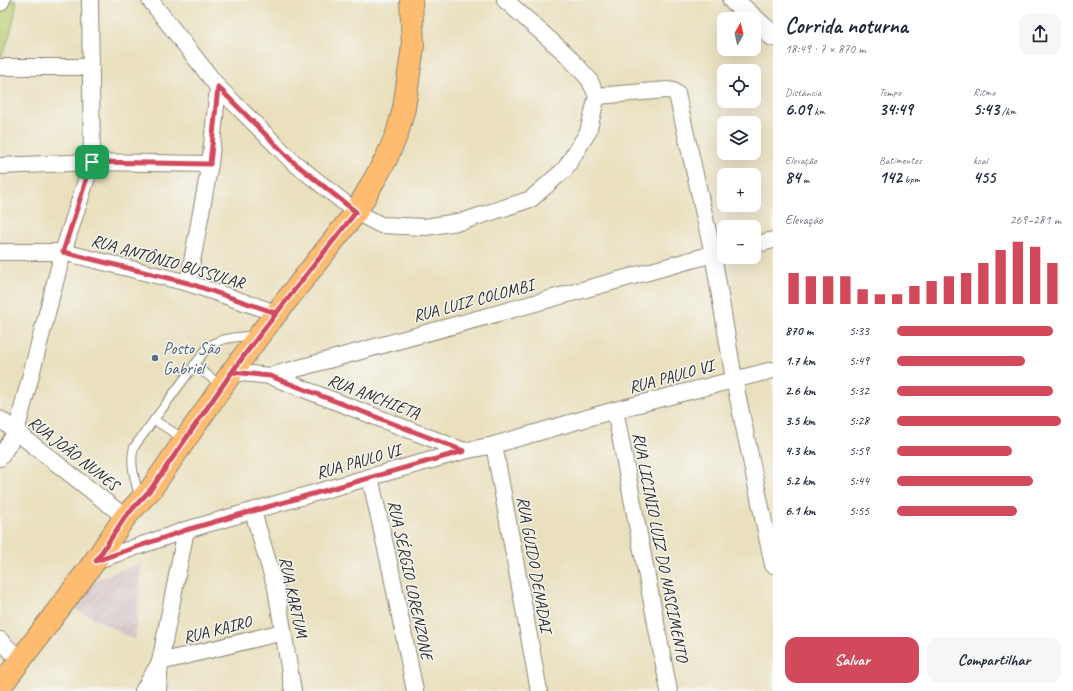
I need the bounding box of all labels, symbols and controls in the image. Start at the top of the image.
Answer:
north arrow [717,12,761,56]
map controls [717,12,761,264]
text: Corrida noturna [785,12,908,40]
button: share [1019,13,1061,55]
text: 18:49 · 7 × 870 m [785,41,866,57]
button: locate [717,64,761,108]
text: Distância [785,85,821,99]
text: Tempo [879,85,901,99]
text: Ritmo [973,85,995,99]
text: 6.09 [785,99,811,120]
text: 34:49 [879,99,913,120]
text: 5:43 [973,99,999,120]
text: km [811,104,825,118]
text: /km [999,104,1016,118]
button: layers [717,116,761,160]
pin [75,145,109,179]
icon: arrive [81,151,103,173]
text: Elevação [785,153,817,167]
text: Batimentos [879,153,922,167]
text: kcal [973,153,988,167]
text: 84 [785,167,800,188]
text: 142 [879,167,902,188]
text: 455 [973,167,995,188]
button: + [717,168,761,212]
text: m [800,172,809,186]
text: bpm [902,172,920,186]
text: Elevação [785,212,823,228]
text: 269–281 m [1010,212,1061,228]
button: − [717,220,761,264]
street label: RUA ANTÔNIO BUSSULAR [89,230,248,294]
street label: RUA LUIZ COLOMBI [411,273,540,327]
text: 870 m [785,323,813,339]
text: 5:33 [849,323,869,339]
place label: Posto São Gabriel [163,338,221,379]
marker: Posto São Gabriel [150,353,160,363]
text: 1.7 km [785,353,815,369]
text: 5:49 [849,353,869,369]
street label: RUA PAULO VI [626,354,719,398]
street label: RUA ANCHIETA [325,369,423,424]
text: 2.6 km [785,383,816,399]
text: 5:32 [849,383,869,399]
street label: RUA JOÃO NUNES [24,411,125,497]
text: 3.5 km [785,413,815,429]
text: 5:28 [849,413,869,429]
street label: RUA LICINIO LUIZ DO NASCIMENTO [628,431,694,666]
street label: RUA PAULO VI [313,439,406,484]
text: 4.3 km [785,443,815,459]
text: 5:59 [849,443,869,459]
text: 5.2 km [785,473,815,489]
text: 5:44 [849,473,869,489]
street label: RUA GUIDO DENADAI [512,495,557,637]
street label: RUA SÉRGIO LORENZONE [383,498,439,664]
text: 6.1 km [785,503,816,519]
text: 5:55 [849,503,869,519]
street label: RUA KARTUM [275,555,313,641]
street label: RUA KAIRO [181,611,255,648]
button: Salvar [785,637,919,683]
button: Compartilhar [927,637,1061,683]

